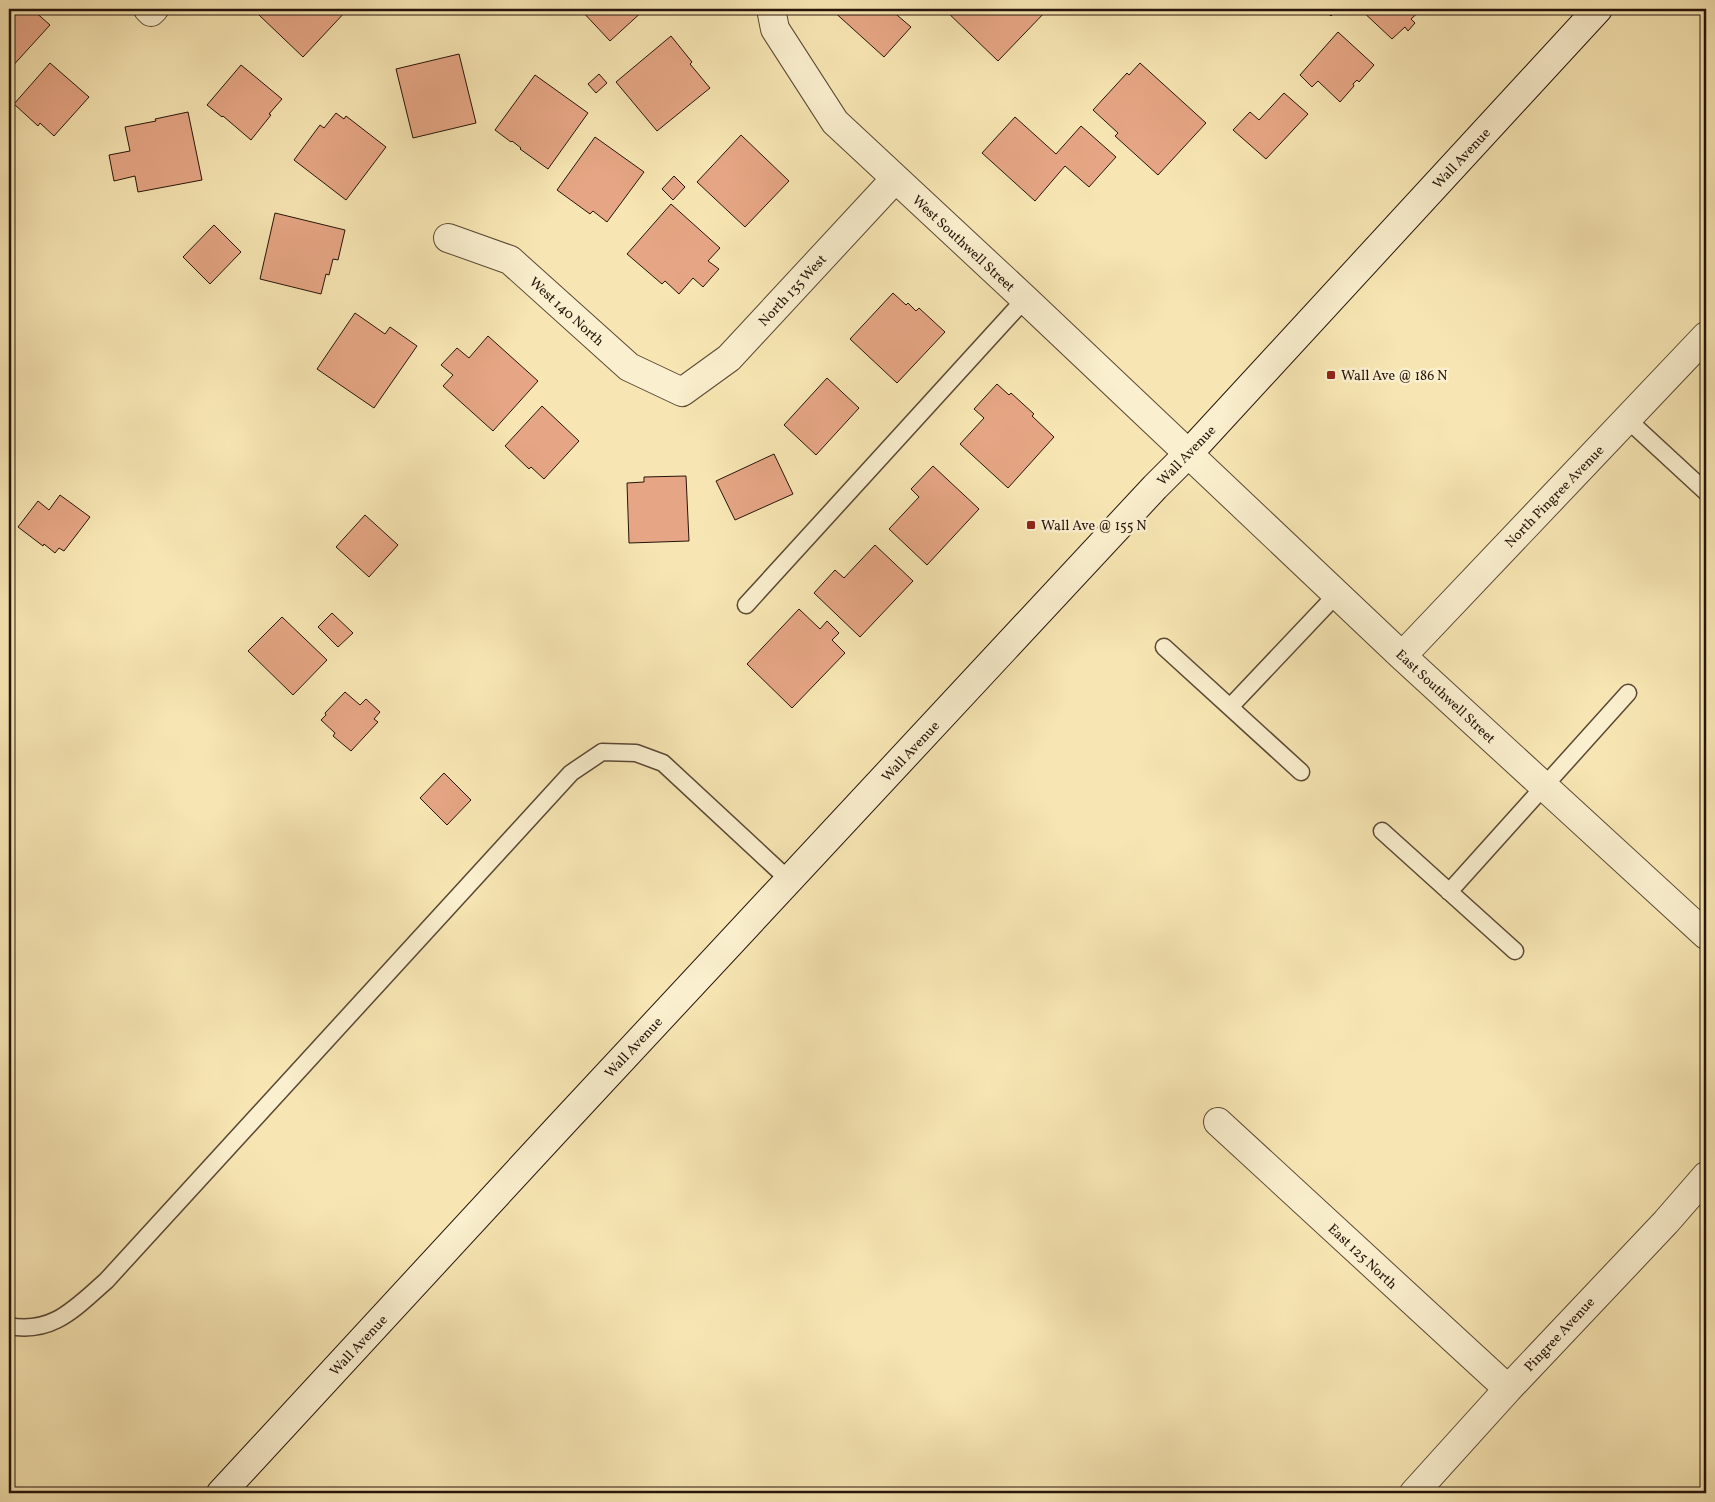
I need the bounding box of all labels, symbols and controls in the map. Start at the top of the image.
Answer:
street label: Wall Avenue [1429,124,1496,194]
street label: West Southwell Street [907,191,1019,297]
street label: North 135 West [755,251,831,331]
street label: West 140 North [524,273,608,351]
place label: Wall Ave @ 186 N [1341,367,1447,386]
marker: Wall Ave @ 186 N [1325,369,1337,381]
street label: Wall Avenue [1154,421,1221,490]
street label: North Pingree Avenue [1501,442,1609,552]
place label: Wall Ave @ 155 N [1041,517,1147,536]
marker: Wall Ave @ 155 N [1025,519,1037,531]
street label: East Southwell Street [1391,646,1499,748]
street label: Wall Avenue [878,717,945,787]
street label: Wall Avenue [601,1013,668,1083]
street label: East 125 North [1323,1220,1401,1294]
street label: Pingree Avenue [1521,1293,1600,1376]
street label: Wall Avenue [326,1311,393,1381]

